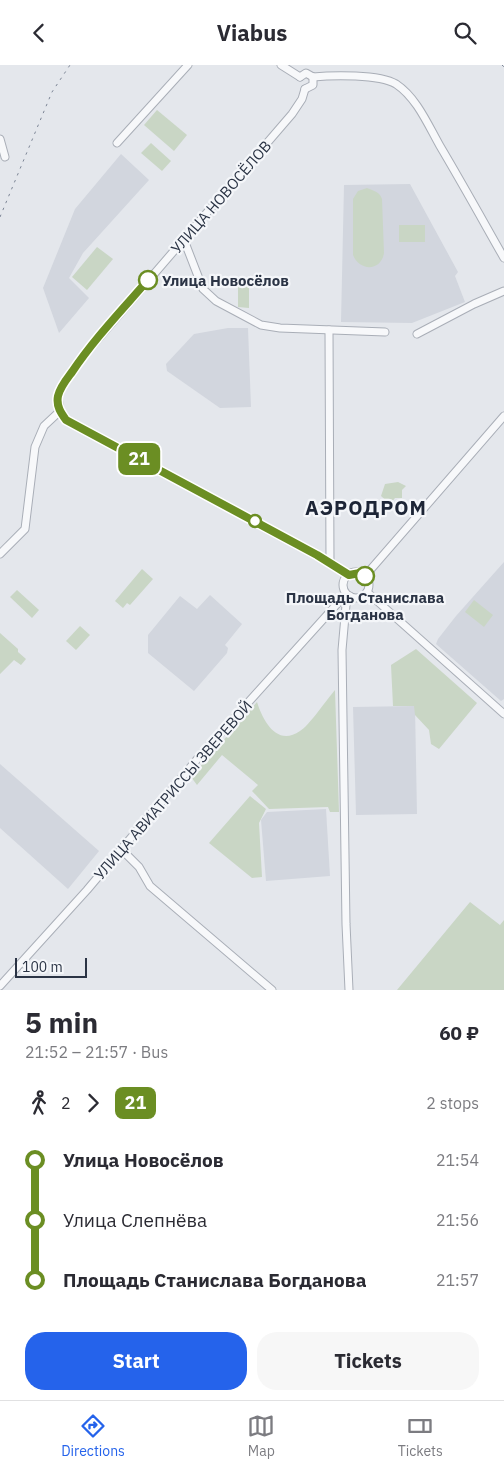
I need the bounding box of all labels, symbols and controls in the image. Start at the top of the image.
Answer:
text: Viabus [217,18,287,47]
icon: back [25,19,53,47]
icon: search [451,19,479,47]
street label: УЛИЦА НОВОСЁЛОВ [167,137,275,257]
marker: Улица Новосёлов [138,270,158,290]
place label: Улица Новосёлов [162,271,289,290]
line badge: 21 [116,443,162,475]
text: 21 [128,447,150,470]
district label: АЭРОДРОМ [305,494,427,521]
unlabelled marker [248,514,262,528]
marker: Площадь Станислава Богданова [355,566,375,586]
place label: Площадь Станислава Богданова [286,588,445,624]
street label: УЛИЦА АВИАТРИССЫ ЗВЕРЕВОЙ [90,696,256,884]
scale bar [15,955,88,978]
text: 100 m [22,958,63,976]
text: 5 min [25,1004,98,1041]
text: 60 ₽ [439,1021,479,1045]
text: 21:52 – 21:57 · Bus [25,1042,168,1062]
icon: walk [25,1089,53,1117]
icon: forward [79,1089,107,1117]
text: 21 [125,1091,146,1114]
text: 2 [61,1093,71,1113]
text: 2 stops [426,1093,479,1113]
text: Улица Новосёлов [63,1148,224,1172]
text: 21:54 [436,1150,479,1170]
text: Улица Слепнёва [63,1208,207,1232]
text: 21:56 [436,1210,479,1230]
text: Площадь Станислава Богданова [63,1268,367,1292]
text: 21:57 [436,1270,479,1290]
button: Start [25,1332,247,1390]
button: Tickets [257,1332,479,1390]
tab: Directions [61,1412,125,1460]
tab: Map [247,1412,275,1460]
tab: Tickets [398,1412,443,1460]

